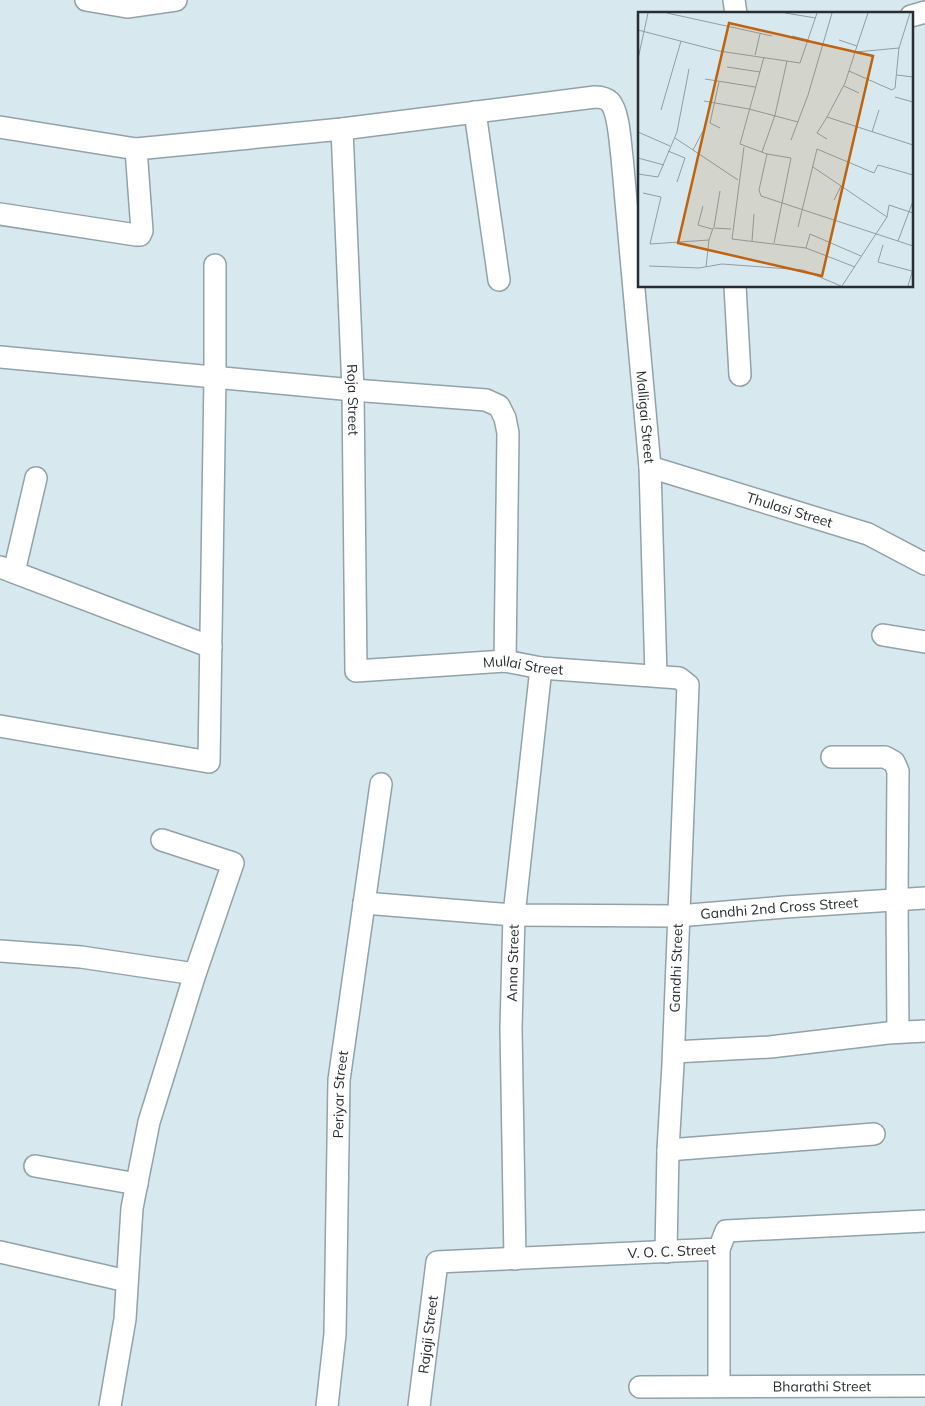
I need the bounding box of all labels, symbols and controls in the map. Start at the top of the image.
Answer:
inset map [638,12,912,288]
street label: Roja Street [343,364,362,436]
street label: Malligai Street [632,370,659,464]
street label: Thulasi Street [744,488,835,532]
street label: Mullai Street [482,652,564,679]
street label: Gandhi 2nd Cross Street [700,893,859,923]
street label: Gandhi Street [665,923,687,1013]
street label: Anna Street [503,924,523,1002]
street label: Periyar Street [329,1049,352,1139]
street label: V. O. C. Street [627,1240,716,1262]
street label: Rajaji Street [414,1294,442,1375]
street label: Bharathi Street [773,1377,871,1396]

